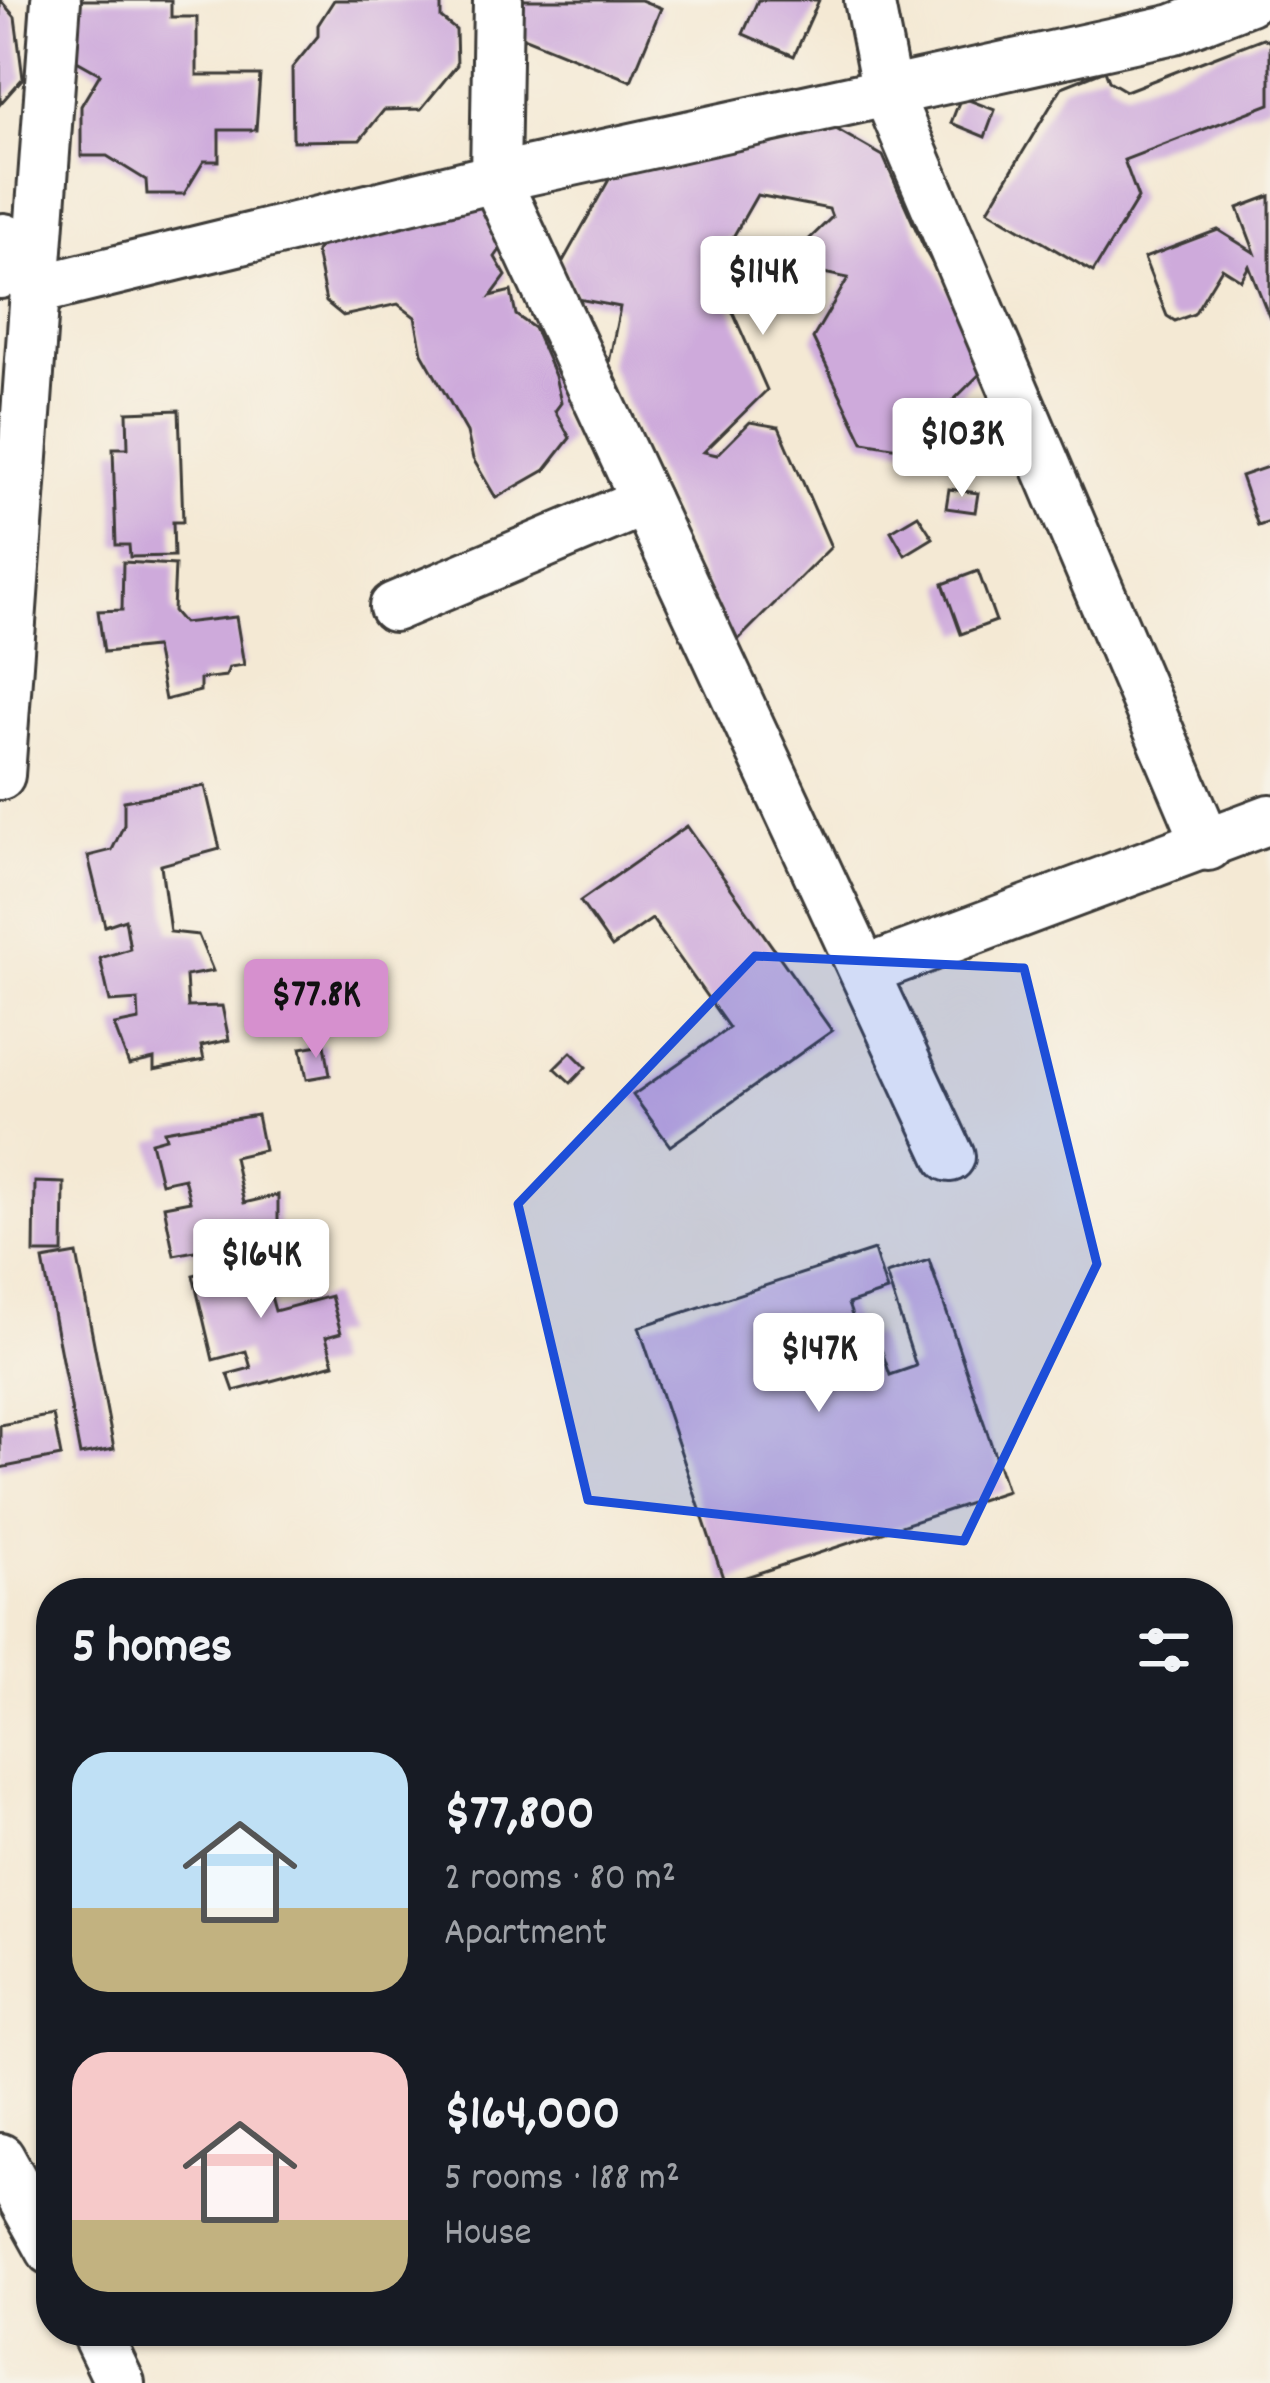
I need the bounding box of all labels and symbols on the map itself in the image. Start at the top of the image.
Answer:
pin: $114K [679,236,847,338]
pin: $103K [878,398,1046,500]
pin: $77.8K [218,959,414,1061]
pin: $164K [177,1219,345,1321]
pin: $147K [735,1313,903,1415]

